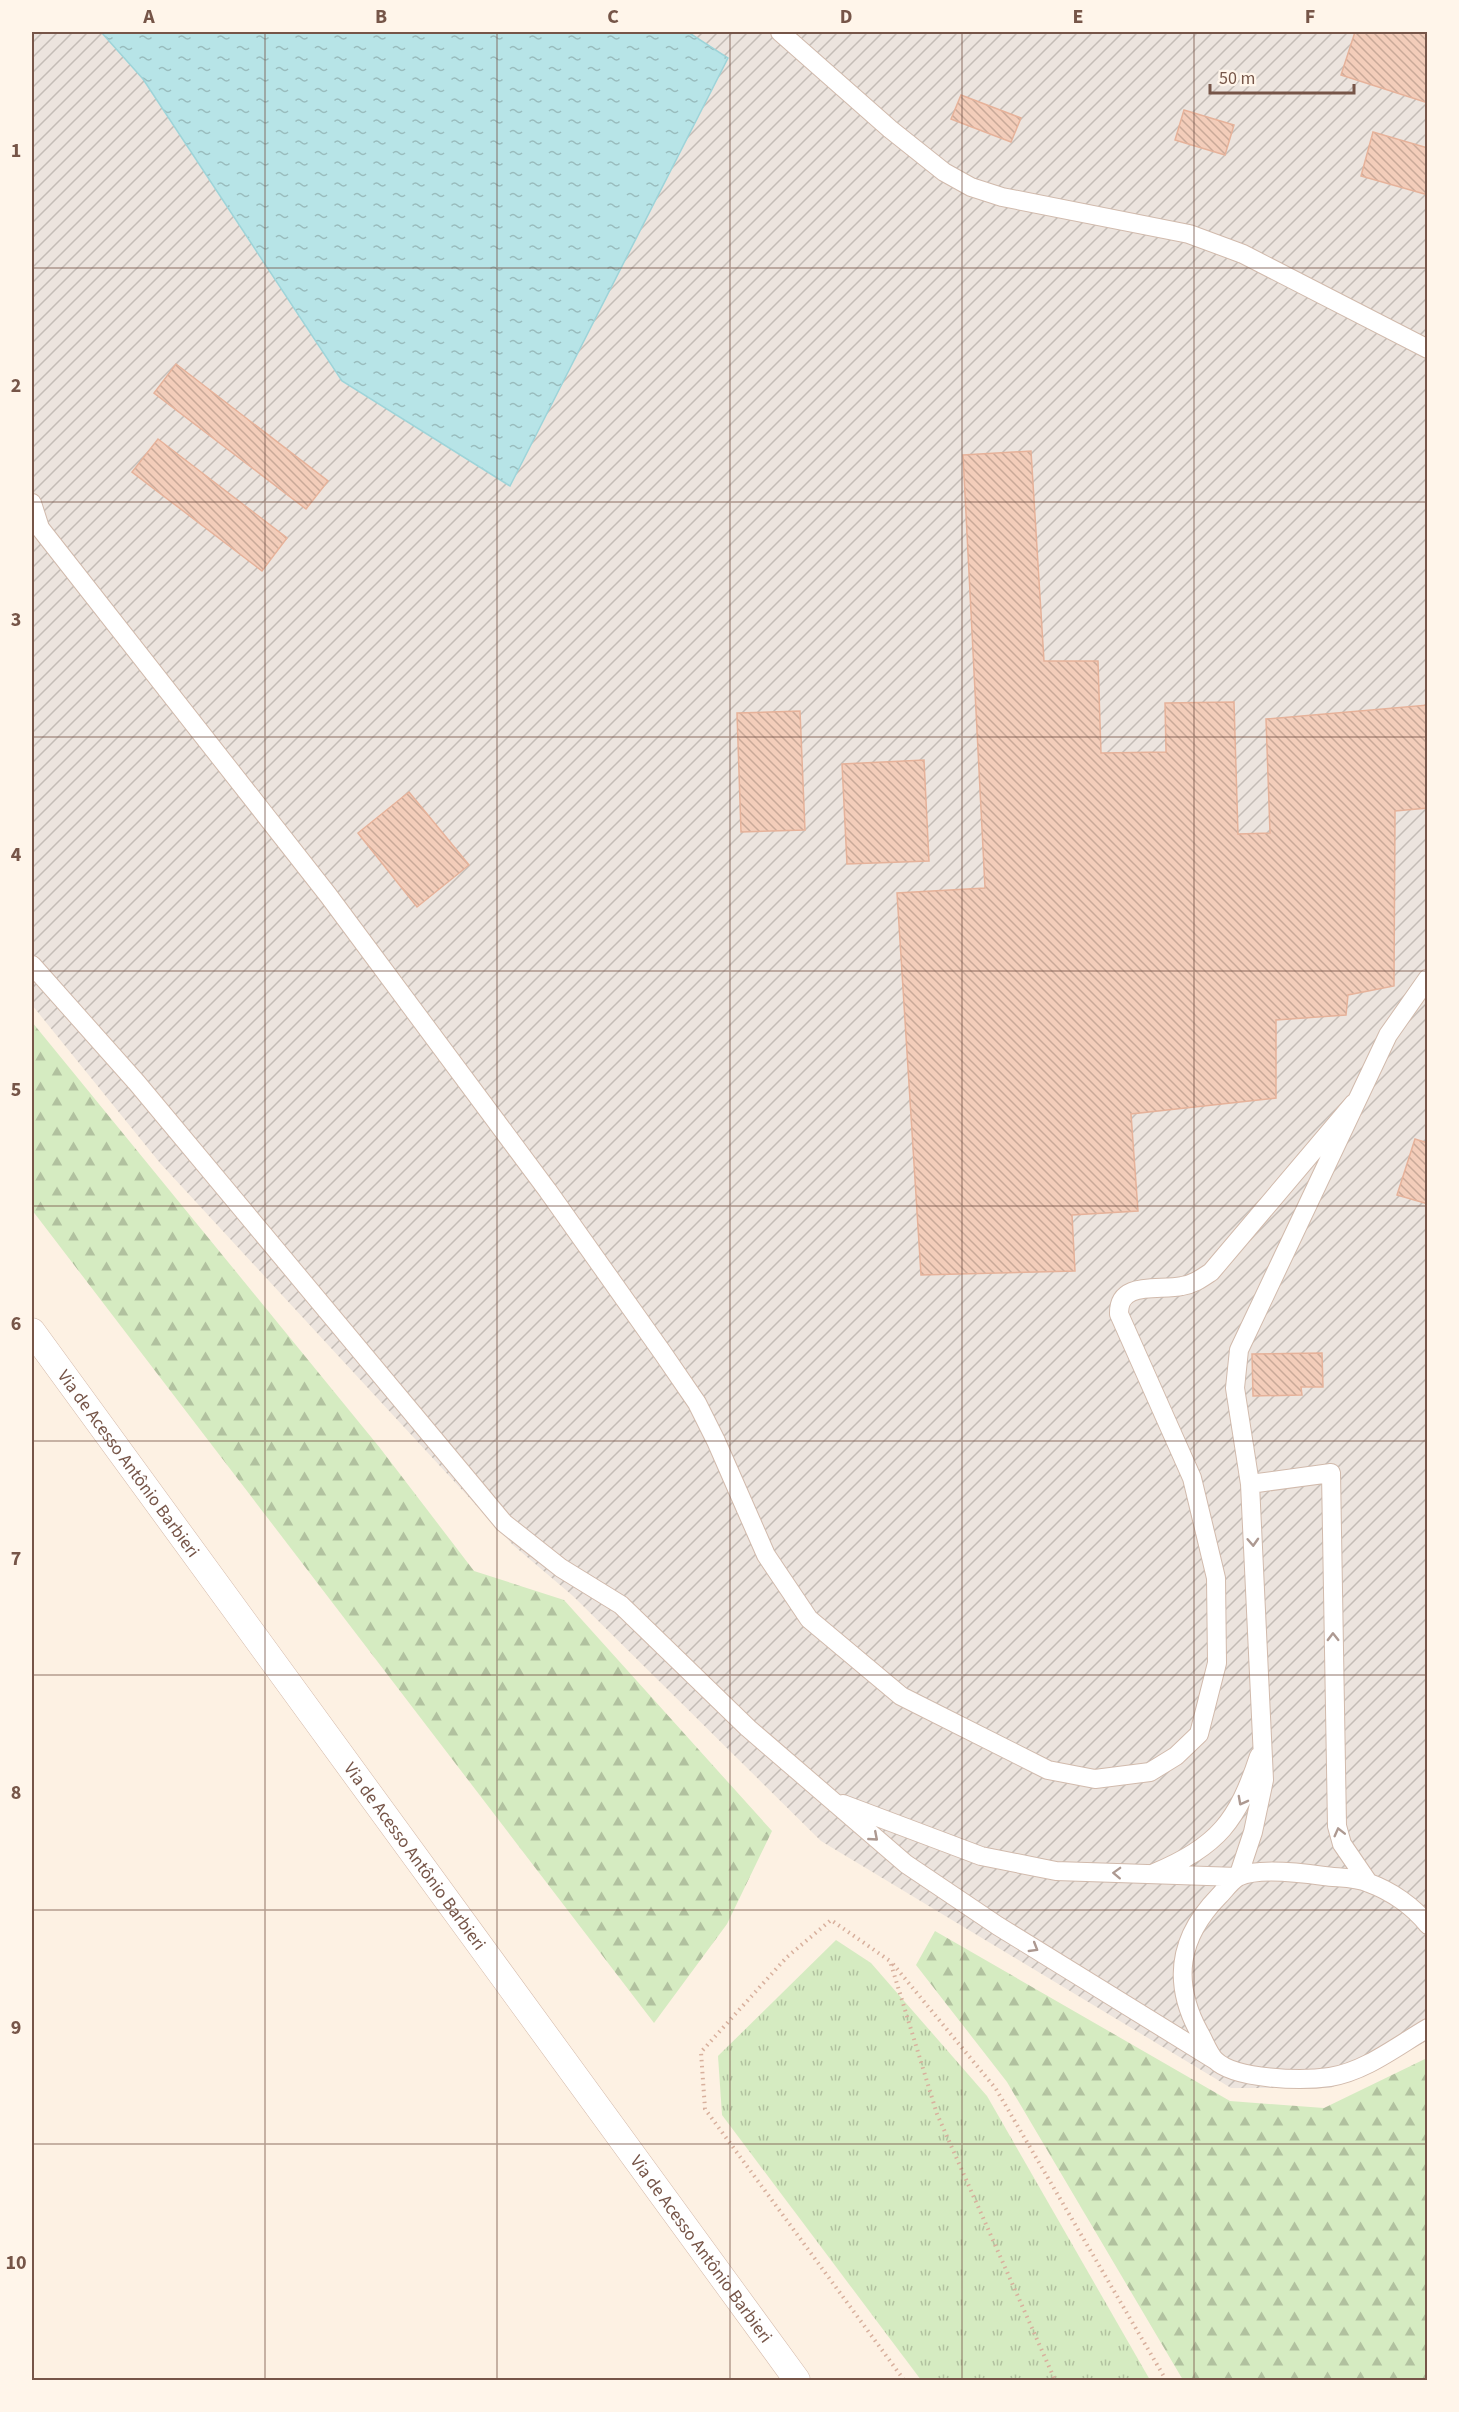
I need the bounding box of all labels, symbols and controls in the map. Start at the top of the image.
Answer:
text: A [142,3,155,31]
text: B [375,3,387,31]
text: C [607,3,619,31]
text: D [840,3,852,31]
text: E [1073,3,1083,31]
text: F [1305,3,1315,31]
scale bar [1210,57,1354,95]
text: 50 m [1219,66,1255,91]
text: 1 [11,137,21,165]
text: 2 [11,372,21,400]
text: 3 [11,606,21,634]
text: 4 [11,841,22,869]
text: 5 [11,1076,21,1104]
text: 6 [11,1310,21,1338]
street label: Via de Acesso Antônio Barbieri [52,1365,206,1563]
one-way arrow [1246,1538,1259,1547]
text: 7 [11,1545,21,1573]
one-way arrow [1327,1633,1339,1642]
street label: Via de Acesso Antônio Barbieri [338,1757,492,1955]
text: 8 [11,1779,21,1807]
one-way arrow [1238,1794,1249,1805]
one-way arrow [1334,1827,1347,1837]
one-way arrow [867,1830,878,1841]
one-way arrow [1112,1867,1121,1880]
one-way arrow [1028,1941,1038,1952]
text: 9 [11,2014,21,2042]
street label: Via de Acesso Antônio Barbieri [624,2150,778,2348]
text: 10 [5,2249,27,2277]

